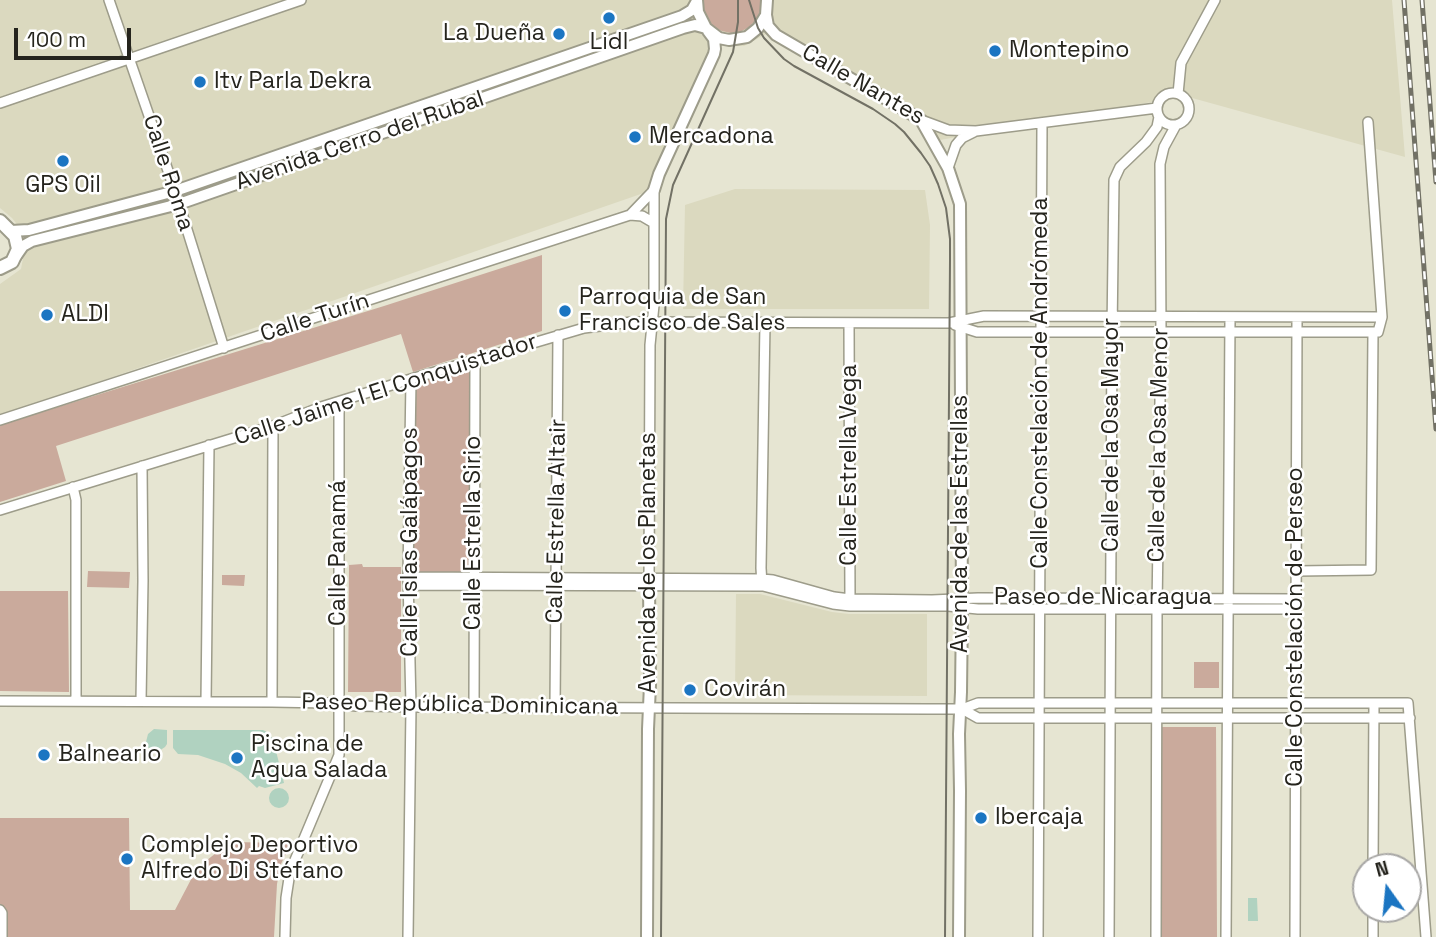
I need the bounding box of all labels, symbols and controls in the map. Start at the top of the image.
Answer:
marker: Lidl [601,10,617,26]
scale bar [18,14,135,58]
place label: La Dueña [443,20,545,48]
text: 100 m [27,26,86,53]
marker: La Dueña [551,26,567,42]
place label: Lidl [590,29,628,57]
place label: Montepino [1009,37,1129,65]
street label: Calle Nantes [797,39,929,131]
marker: Montepino [987,43,1003,59]
place label: Itv Parla Dekra [214,68,371,96]
marker: Itv Parla Dekra [192,74,208,90]
street label: Avenida Cerro del Rubal [232,85,488,197]
street label: Calle Roma [136,111,200,235]
place label: Mercadona [649,123,774,151]
marker: Mercadona [627,129,643,145]
marker: GPS Oil [55,153,71,169]
place label: GPS Oil [25,172,101,200]
street label: Calle Constelación de Andrómeda [1027,197,1055,569]
place label: Parroquia de San Francisco de Sales [579,284,785,338]
street label: Calle Turín [257,287,373,349]
place label: ALDI [61,301,109,329]
marker: Parroquia de San Francisco de Sales [557,303,573,319]
marker: ALDI [39,307,55,323]
street label: Calle de la Osa Mayor [1098,318,1126,552]
street label: Calle de la Osa Menor [1143,327,1175,563]
street label: Calle Jaime I El Conquistador [231,328,541,452]
street label: Calle Estrella Vega [836,364,864,566]
street label: Avenida de las Estrellas [947,395,975,653]
street label: Calle Estrella Altair [541,418,573,624]
street label: Calle Islas Galápagos [397,427,425,657]
street label: Avenida de los Planetas [635,432,663,694]
street label: Calle Estrella Sirio [460,436,488,630]
street label: Calle Constelación de Perseo [1282,467,1310,787]
street label: Calle Panamá [325,480,353,626]
street label: Paseo de Nicaragua [994,584,1212,612]
place label: Covirán [704,676,786,704]
marker: Covirán [682,682,698,698]
street label: Paseo República Dominicana [301,688,619,722]
place label: Piscina de Agua Salada [251,731,387,785]
place label: Balneario [58,741,162,769]
marker: Balneario [36,747,52,763]
marker: Piscina de Agua Salada [229,750,245,766]
place label: Ibercaja [995,804,1083,832]
marker: Ibercaja [973,810,989,826]
place label: Complejo Deportivo Alfredo Di Stéfano [141,832,359,886]
marker: Complejo Deportivo Alfredo Di Stéfano [119,851,135,867]
north arrow [1352,853,1422,923]
text: N [1373,855,1391,883]

